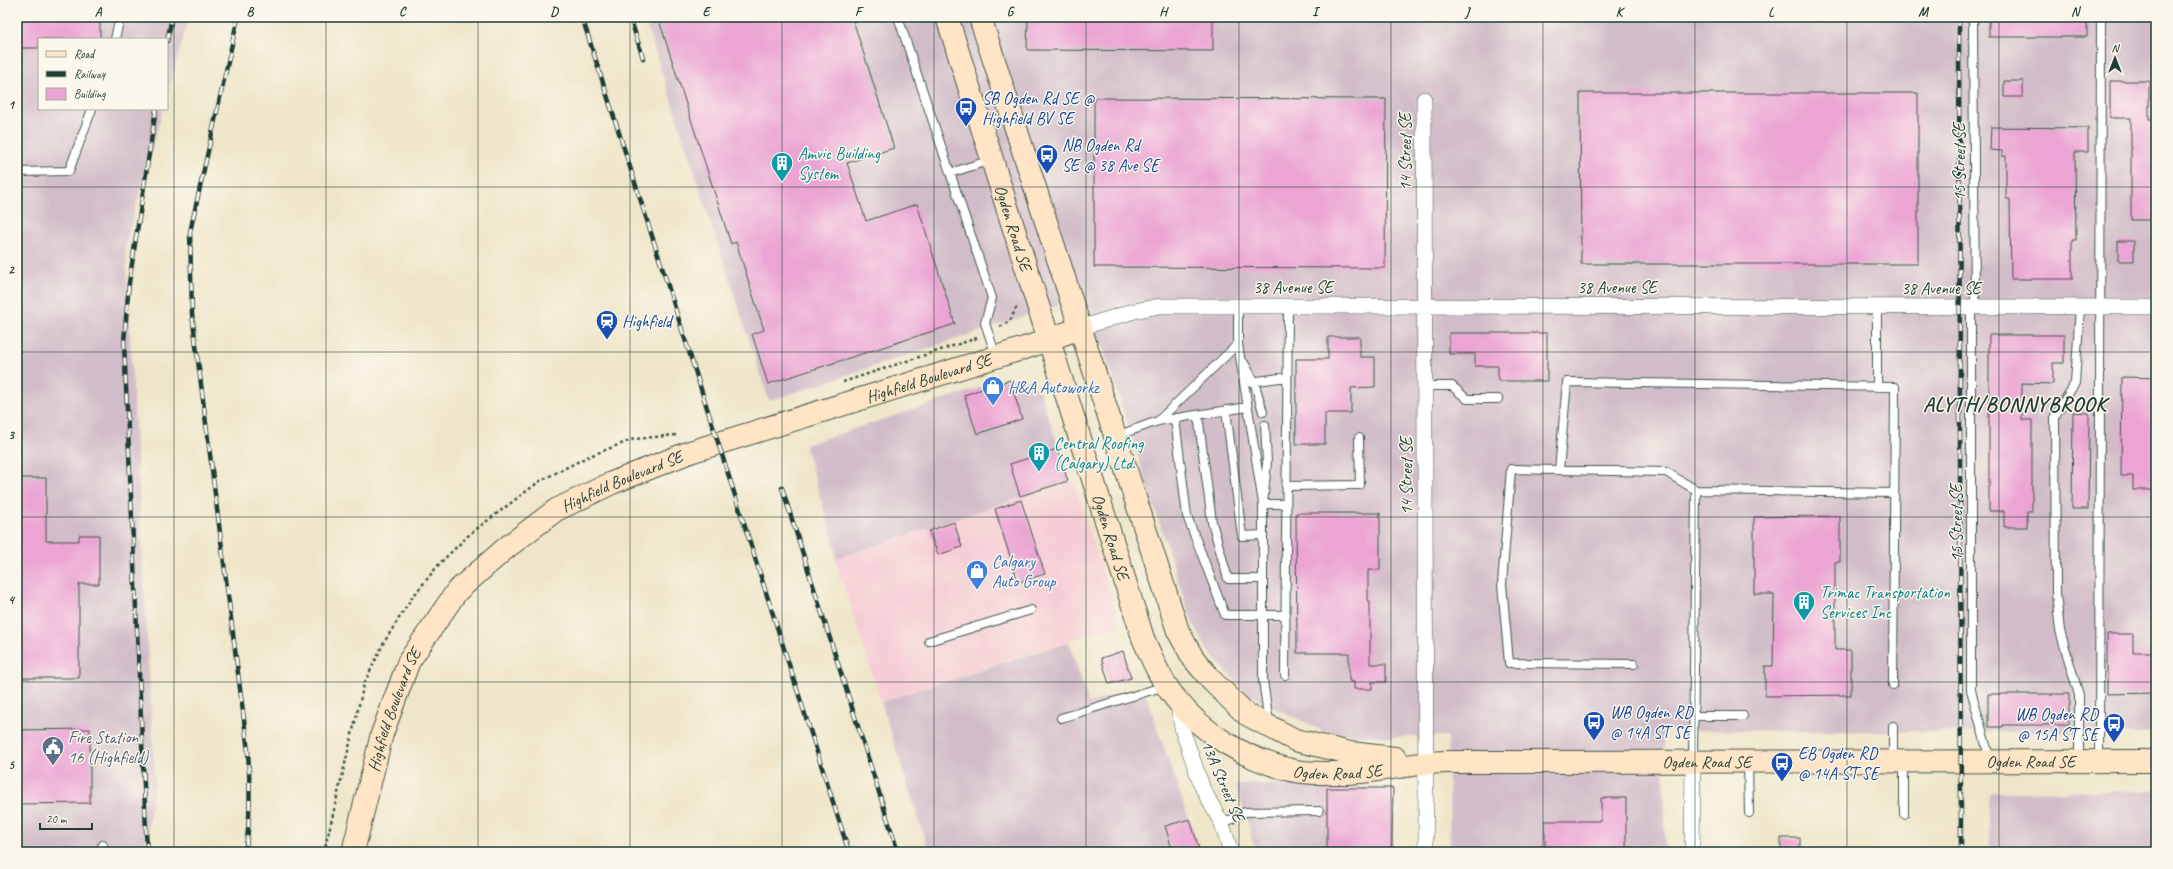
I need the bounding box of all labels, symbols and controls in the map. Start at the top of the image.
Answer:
text: A [95,4,103,20]
text: B [247,4,255,20]
text: C [399,4,407,20]
text: D [550,4,559,20]
text: E [703,4,712,20]
text: F [855,4,864,20]
text: G [1007,4,1015,20]
text: H [1159,4,1169,20]
text: I [1312,4,1321,20]
text: J [1464,4,1471,20]
text: K [1616,4,1626,20]
text: L [1768,4,1775,20]
text: M [1918,4,1929,20]
text: N [2071,4,2082,20]
legend [38,38,168,110]
north arrow [2095,38,2135,78]
text: N [2112,41,2121,55]
text: Road [74,46,96,62]
text: Railway [74,66,106,82]
text: Building [74,86,106,102]
place label: SB Ogden Rd SE @ Highfield BV SE [982,88,1095,129]
bus stop icon: SB Ogden Rd SE @ Highfield BV SE [953,95,979,128]
text: 1 [8,97,16,113]
street label: 14 Street SE [1395,111,1416,191]
street label: 15 Street SE [1949,121,1970,201]
place label: NB Ogden Rd SE @ 38 Ave SE [1062,135,1161,176]
bus stop icon: NB Ogden Rd SE @ 38 Ave SE [1034,142,1060,175]
place label: Amvic Building System [798,143,881,184]
building icon: Amvic Building System [769,150,795,183]
street label: Ogden Road SE [990,182,1038,275]
text: 2 [8,262,15,278]
street label: 38 Avenue SE [1253,277,1335,298]
street label: 38 Avenue SE [1577,277,1659,298]
street label: 38 Avenue SE [1901,278,1983,299]
station icon: Highfield [594,308,620,341]
place label: Highfield [622,311,674,332]
street label: Highfield Boulevard SE [863,348,996,407]
shop icon: H&A Autoworkz [980,374,1006,407]
place label: H&A Autoworkz [1008,377,1100,398]
district label: ALYTH/BONNYBROOK [1923,391,2110,417]
text: 3 [8,427,15,443]
place label: Central Roofing (Calgary) Ltd. [1054,433,1144,474]
street label: 14 Street SE [1396,435,1417,515]
building icon: Central Roofing (Calgary) Ltd. [1026,440,1052,473]
street label: Highfield Boulevard SE [558,445,687,517]
street label: 15 Street SE [1946,482,1967,562]
street label: Ogden Road SE [1088,491,1135,584]
place label: Calgary Auto Group [992,551,1057,592]
shop icon: Calgary Auto Group [964,558,990,591]
place label: Trimac Transportation Services Inc [1820,582,1950,623]
building icon: Trimac Transportation Services Inc [1791,589,1817,622]
text: 4 [8,592,16,608]
street label: Highfield Boulevard SE [363,642,427,774]
place label: WB Ogden RD @ 14A ST SE [1610,702,1694,743]
place label: WB Ogden RD @ 15A ST SE [2015,704,2101,745]
bus stop icon: WB Ogden RD @ 14A ST SE [1581,709,1607,742]
bus stop icon: WB Ogden RD @ 15A ST SE [2101,711,2127,744]
place label: Fire Station 16 (Highfield) [68,727,150,768]
public building icon: Fire Station 16 (Highfield) [40,734,66,767]
street label: 13A Street SE [1196,737,1250,827]
place label: EB Ogden RD @ 14A ST SE [1798,743,1881,784]
bus stop icon: EB Ogden RD @ 14A ST SE [1769,750,1795,783]
street label: Ogden Road SE [1662,751,1753,772]
street label: Ogden Road SE [1986,751,2077,772]
text: 5 [8,757,15,773]
street label: Ogden Road SE [1291,759,1385,784]
scale bar [40,805,92,831]
text: 20 m [46,811,68,827]

